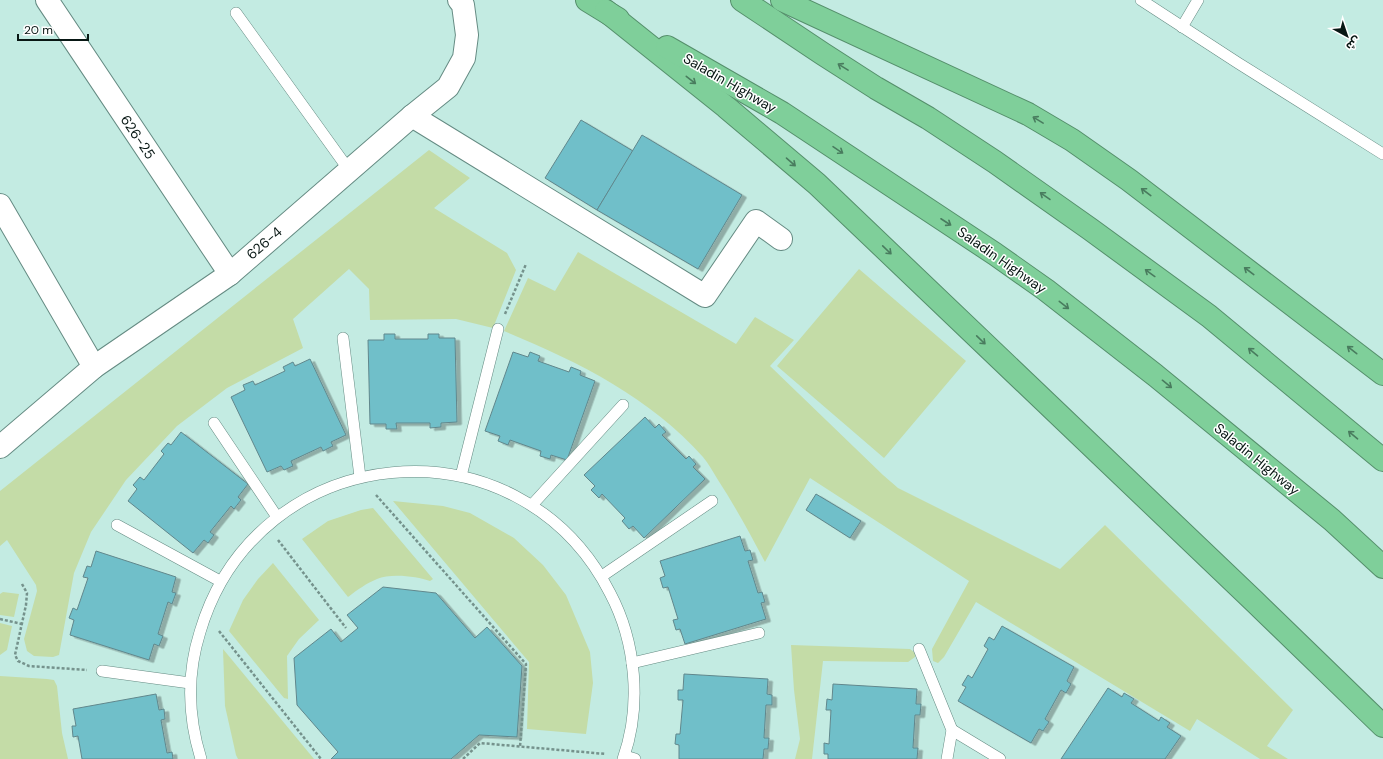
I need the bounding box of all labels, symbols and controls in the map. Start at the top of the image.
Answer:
scale bar [18,16,88,42]
north arrow [1327,16,1367,56]
text: 20 m [24,22,53,38]
text: ش [1343,33,1364,54]
street label: Saladin Highway [680,49,780,117]
one-way arrow [838,63,849,71]
one-way arrow [685,75,696,84]
street label: 626-25 [117,111,159,163]
one-way arrow [1032,115,1044,123]
one-way arrow [832,146,843,154]
one-way arrow [786,157,797,166]
one-way arrow [1140,188,1151,197]
one-way arrow [1040,192,1051,200]
one-way arrow [941,217,952,226]
street label: 626-4 [242,222,286,263]
street label: Saladin Highway [954,223,1050,298]
one-way arrow [882,245,892,255]
one-way arrow [1244,267,1255,275]
one-way arrow [1145,268,1156,277]
one-way arrow [1059,300,1070,309]
one-way arrow [976,335,986,344]
one-way arrow [1347,346,1358,354]
one-way arrow [1247,348,1258,357]
one-way arrow [1161,380,1172,389]
street label: Saladin Highway [1211,419,1304,499]
one-way arrow [1348,430,1358,439]

